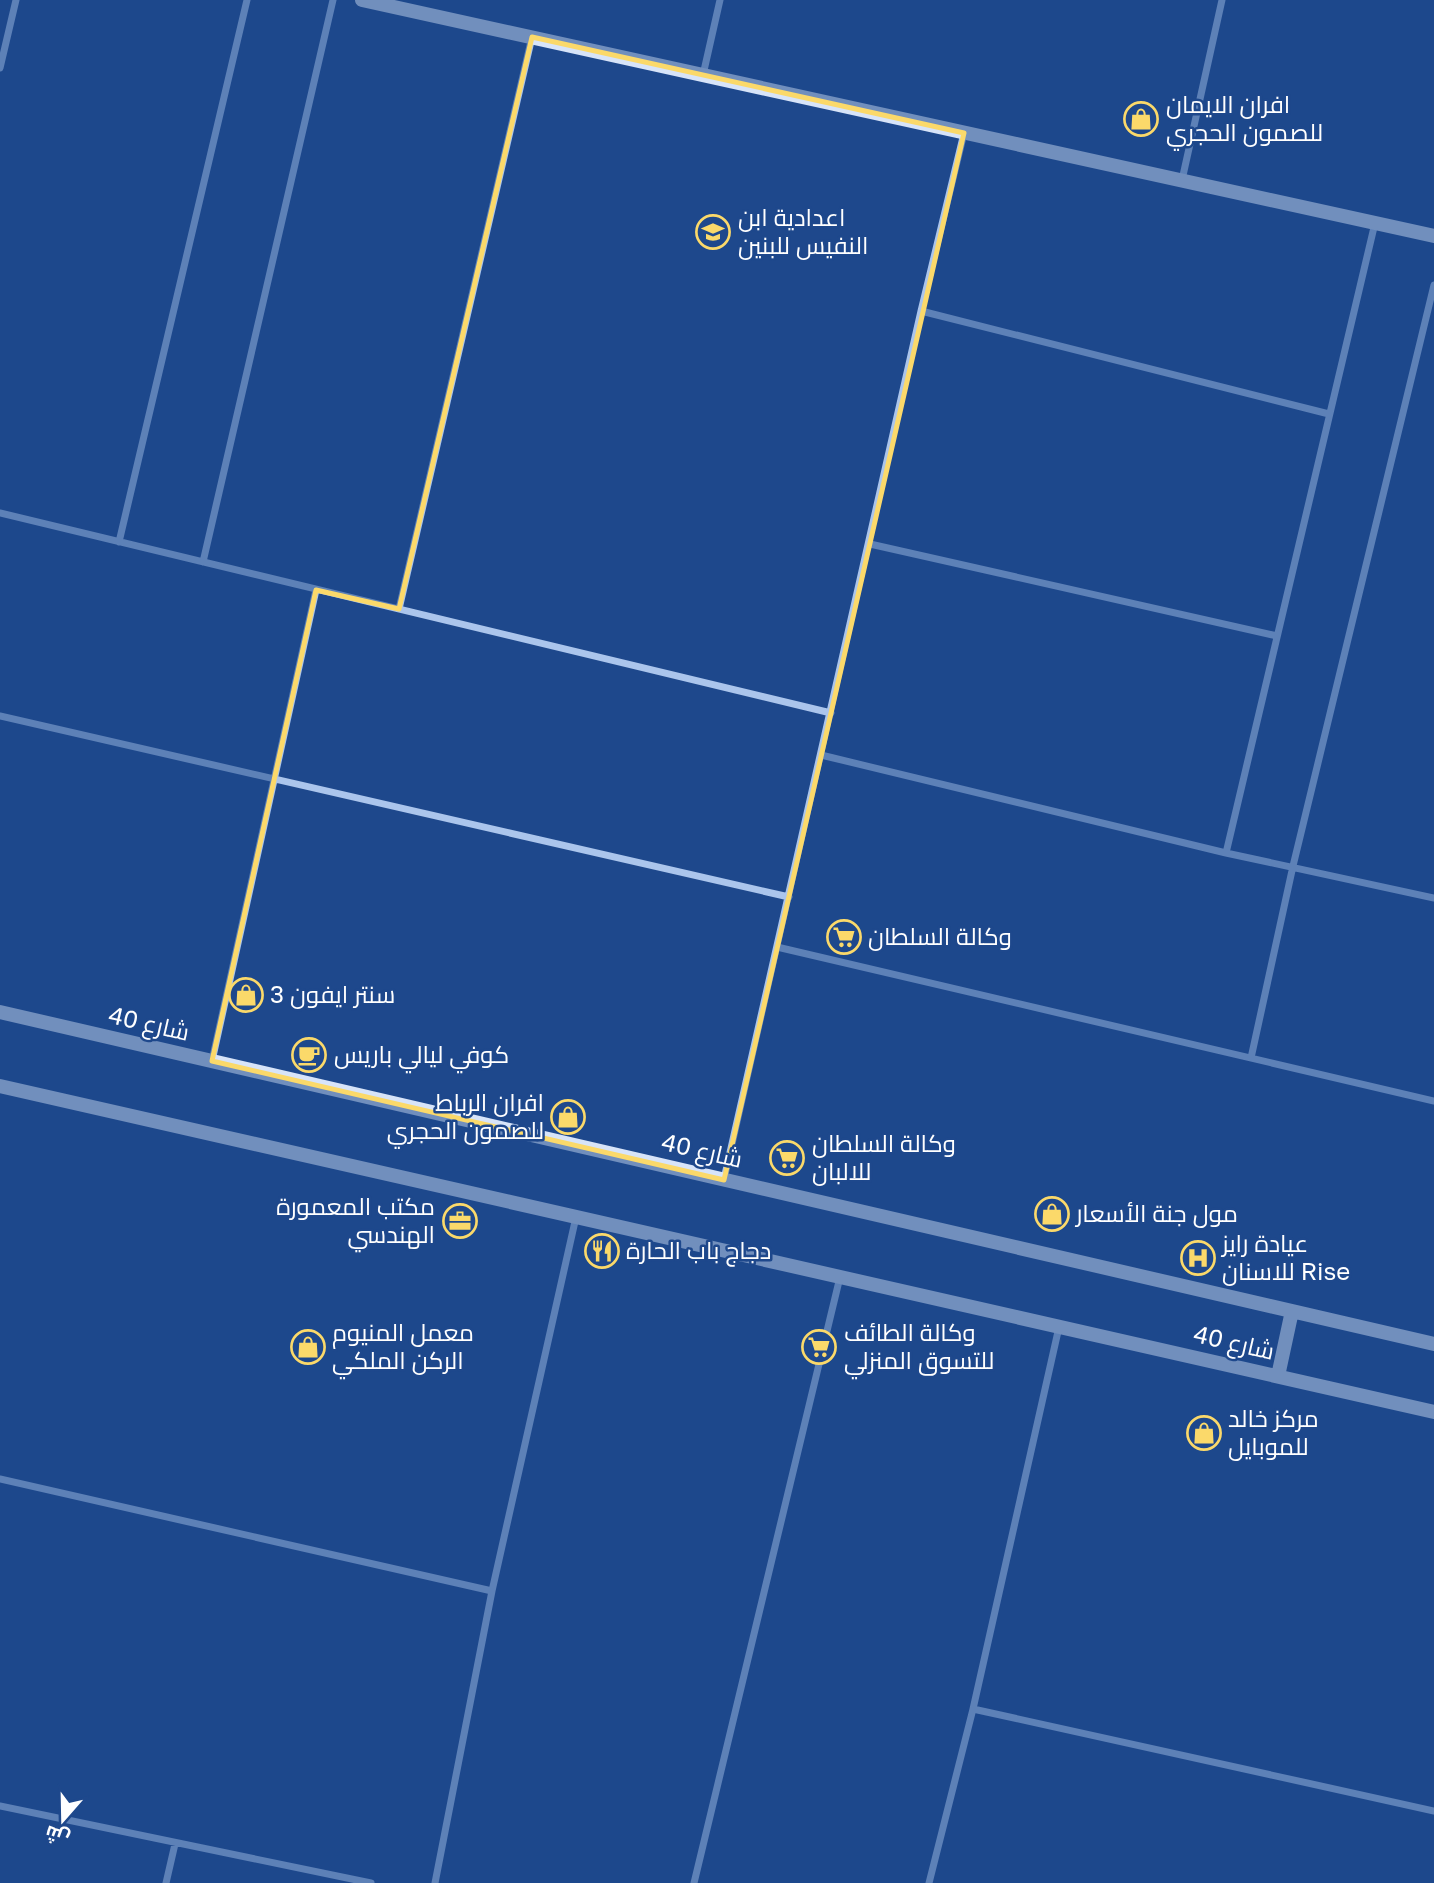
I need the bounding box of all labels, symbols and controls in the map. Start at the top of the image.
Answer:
place label: افران الايمان للصمون الحجري [1166,89,1323,151]
shop icon: افران الايمان للصمون الحجري [1122,100,1160,138]
place label: اعدادية ابن النفيس للبنين [738,202,868,260]
school or university icon: اعدادية ابن النفيس للبنين [694,213,732,251]
supermarket icon: وكالة السلطان [825,918,863,956]
place label: وكالة السلطان [868,921,1012,951]
shop icon: سنتر ايفون 3 [227,976,265,1014]
place label: سنتر ايفون 3 [270,979,395,1009]
street label: شارع 40 [105,999,193,1049]
cafe icon: كوفي ليالي باريس [290,1036,328,1074]
place label: كوفي ليالي باريس [334,1039,509,1074]
place label: افران الرباط للصمون الحجري [387,1087,544,1149]
shop icon: افران الرباط للصمون الحجري [549,1098,587,1136]
street label: شارع 40 [658,1126,746,1176]
place label: وكالة السلطان للالبان [812,1128,956,1186]
supermarket icon: وكالة السلطان للالبان [768,1139,806,1177]
place label: مكتب المعمورة الهندسي [276,1191,435,1253]
shop icon: مول جنة الأسعار [1033,1195,1071,1233]
place label: مول جنة الأسعار [1074,1198,1238,1228]
office icon: مكتب المعمورة الهندسي [441,1202,479,1240]
place label: عيادة رايز للاسنان Rise [1220,1228,1350,1286]
restaurant icon: دجاج باب الحارة [583,1232,621,1270]
place label: دجاج باب الحارة [626,1235,771,1267]
hospital icon: عيادة رايز للاسنان Rise [1179,1239,1217,1277]
place label: معمل المنيوم الركن الملكي [332,1317,474,1380]
place label: وكالة الطائف للتسوق المنزلي [844,1317,994,1380]
street label: شارع 40 [1190,1318,1278,1368]
shop icon: معمل المنيوم الركن الملكي [289,1328,327,1366]
supermarket icon: وكالة الطائف للتسوق المنزلي [800,1328,838,1366]
place label: مركز خالد للموبايل [1228,1403,1319,1461]
shop icon: مركز خالد للموبايل [1185,1414,1223,1452]
north arrow [28,1785,98,1855]
text: ش [42,1821,73,1851]

